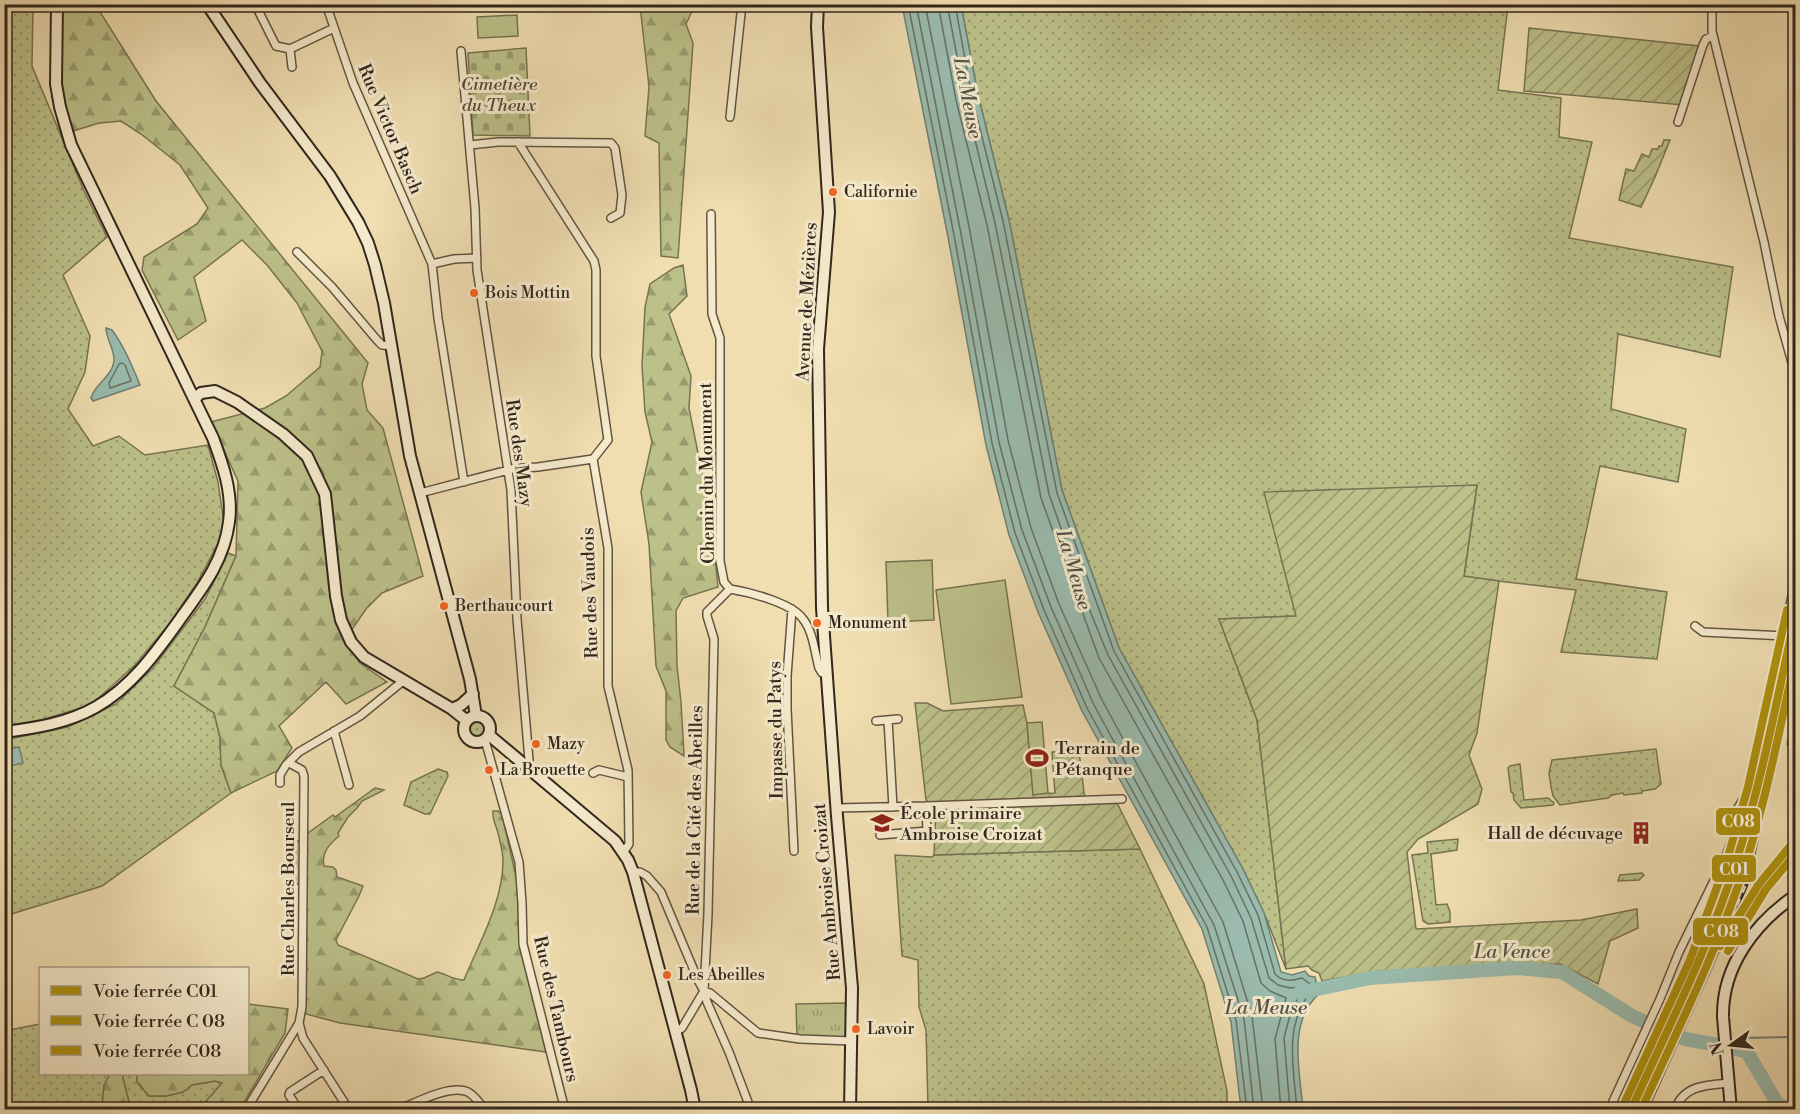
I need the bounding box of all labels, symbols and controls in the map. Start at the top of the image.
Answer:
water label: La Meuse [947,54,987,141]
street label: Rue Victor Basch [352,60,428,198]
park label: Cimetière du Theux [461,73,538,117]
place label: Californie [844,182,918,202]
marker: Californie [827,186,839,198]
street label: Avenue de Mézières [791,222,823,383]
place label: Bois Mottin [484,283,570,303]
marker: Bois Mottin [468,287,480,299]
street label: Chemin du Monument [694,381,720,564]
street label: Rue des Mazy [500,398,538,509]
water label: La Meuse [1049,526,1097,614]
street label: Rue des Vaudois [576,527,604,659]
place label: Berthaucourt [454,596,554,616]
marker: Berthaucourt [438,600,450,612]
place label: Monument [828,613,907,633]
marker: Monument [811,617,823,629]
street label: Impasse du Patys [763,661,789,799]
street label: Rue de la Cité des Abeilles [682,705,708,915]
place label: Mazy [547,734,585,754]
place label: Terrain de Pétanque [1055,737,1140,781]
marker: Mazy [530,738,542,750]
sports icon: Terrain de Pétanque [1024,745,1050,771]
place label: La Brouette [500,760,585,780]
marker: La Brouette [483,764,495,776]
street label: Rue Charles Bourseul [277,801,300,976]
street label: Rue Ambroise Croizat [808,802,846,982]
place label: École primaire Ambroise Croizat [899,802,1043,846]
line badge: C08 [1715,807,1761,836]
school or university icon: École primaire Ambroise Croizat [869,810,895,836]
text: C08 [1721,812,1755,832]
building icon: Hall de décuvage [1628,820,1654,846]
place label: Hall de décuvage [1487,822,1623,845]
line badge: C01 [1711,854,1757,883]
text: C01 [1719,860,1749,880]
line badge: C 08 [1692,917,1749,946]
text: C 08 [1703,922,1739,942]
street label: Rue des Tambours [528,934,584,1084]
water label: La Vence [1473,940,1551,965]
place label: Les Abeilles [678,965,765,985]
legend [39,967,249,1075]
marker: Les Abeilles [661,969,673,981]
text: Voie ferrée C01 [92,980,218,1003]
water label: La Meuse [1224,996,1308,1021]
text: Voie ferrée C 08 [92,1010,225,1033]
north arrow [1701,1015,1761,1075]
place label: Lavoir [867,1019,914,1039]
marker: Lavoir [850,1023,862,1035]
text: Voie ferrée C08 [92,1040,221,1063]
text: N [1706,1040,1729,1057]

